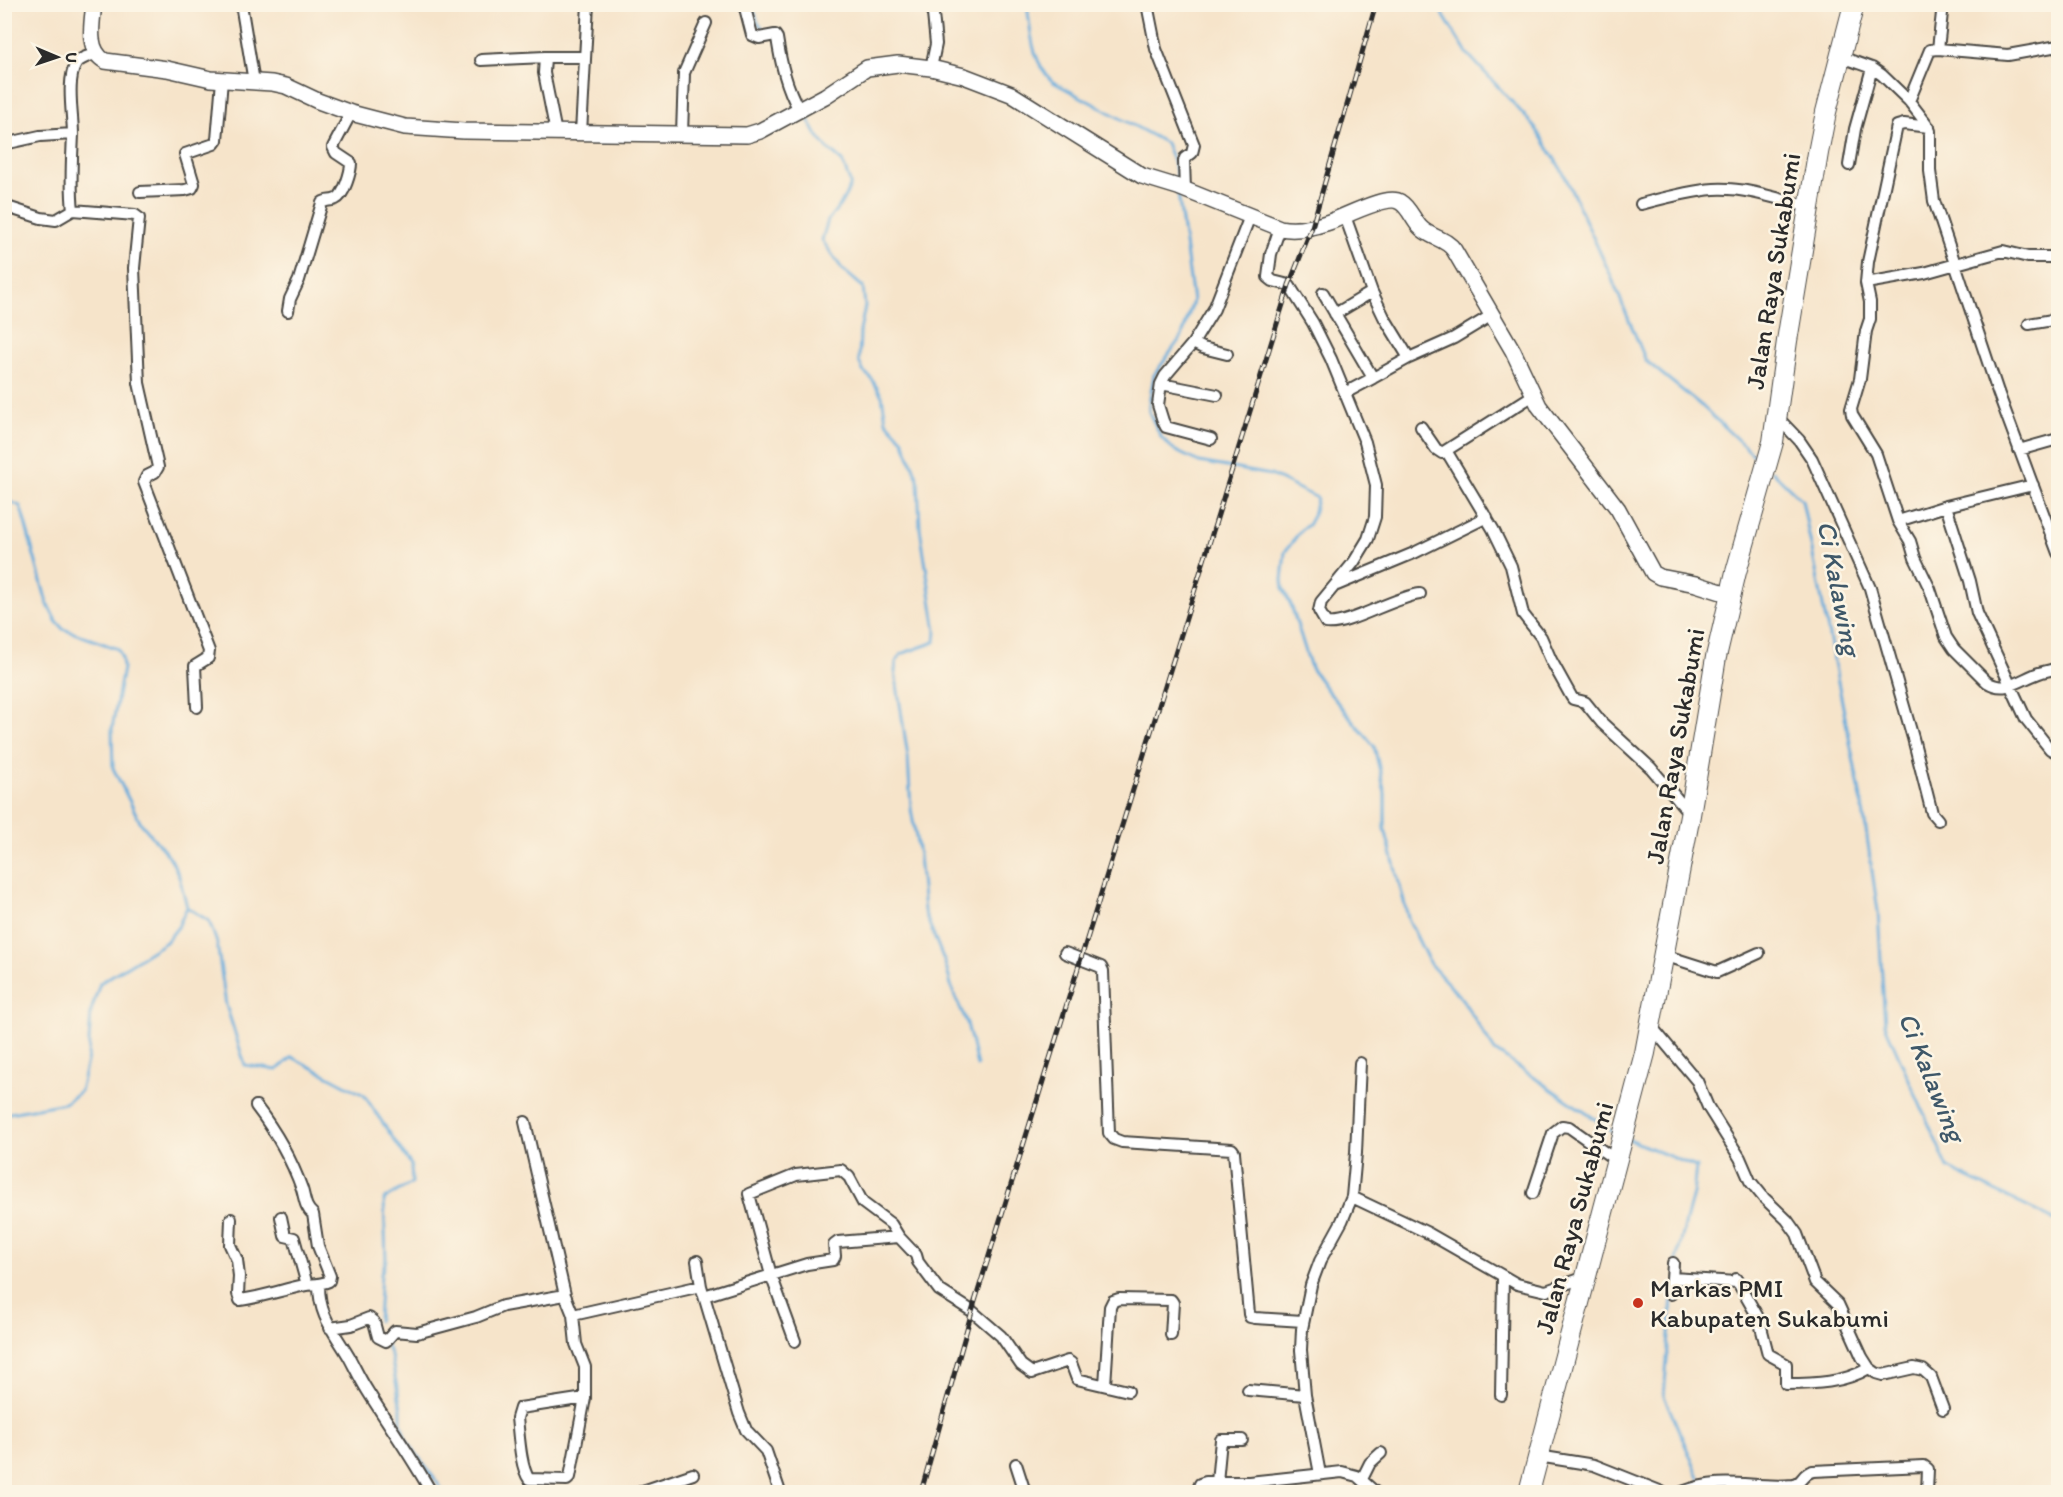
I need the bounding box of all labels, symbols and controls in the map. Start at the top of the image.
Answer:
north arrow [27,27,87,87]
text: U [62,52,81,63]
street label: Jalan Raya Sukabumi [1738,150,1808,392]
water label: Ci Kalawing [1810,518,1869,661]
street label: Jalan Raya Sukabumi [1638,626,1712,866]
water label: Ci Kalawing [1892,1007,1975,1149]
street label: Jalan Raya Sukabumi [1528,1098,1620,1338]
place label: Markas PMI Kabupaten Sukabumi [1650,1272,1889,1334]
marker: Markas PMI Kabupaten Sukabumi [1631,1296,1645,1310]

